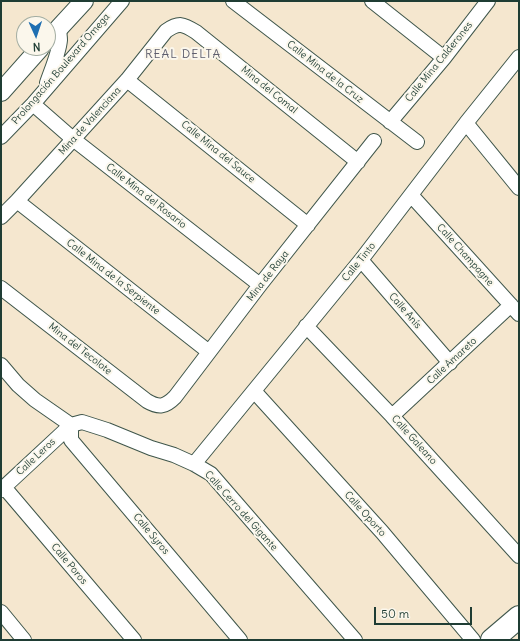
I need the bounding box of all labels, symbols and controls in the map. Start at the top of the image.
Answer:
street label: Prolongación Boulevard Omega [9,11,113,127]
north arrow [16,16,56,56]
street label: Calle Mina Calderones [403,19,475,105]
street label: Calle Mina de la Cruz [284,38,366,106]
text: N [32,40,41,54]
district label: REAL DELTA [145,48,221,62]
street label: Mina del Comal [238,64,300,116]
street label: Mina de Valenciana [56,85,124,157]
street label: Calle Mina del Sauce [179,118,257,186]
street label: Calle Mina del Rosario [103,161,189,231]
street label: Calle Champagne [434,221,496,289]
street label: Calle Mina de la Serpiente [64,237,162,317]
street label: Calle Tinto [340,240,378,284]
street label: Mina de Raya [244,248,292,304]
street label: Calle Anís [386,291,424,331]
street label: Mina del Tecolote [46,321,114,377]
street label: Calle Amareto [425,335,479,387]
street label: Calle Galeano [389,413,439,467]
street label: Calle Leros [14,436,58,478]
street label: Calle Cerro del Gigante [202,469,280,553]
street label: Calle Oporto [342,489,388,539]
street label: Calle Syros [130,511,172,557]
street label: Calle Poros [48,541,90,587]
scale bar [376,599,474,625]
text: 50 m [381,606,409,621]

